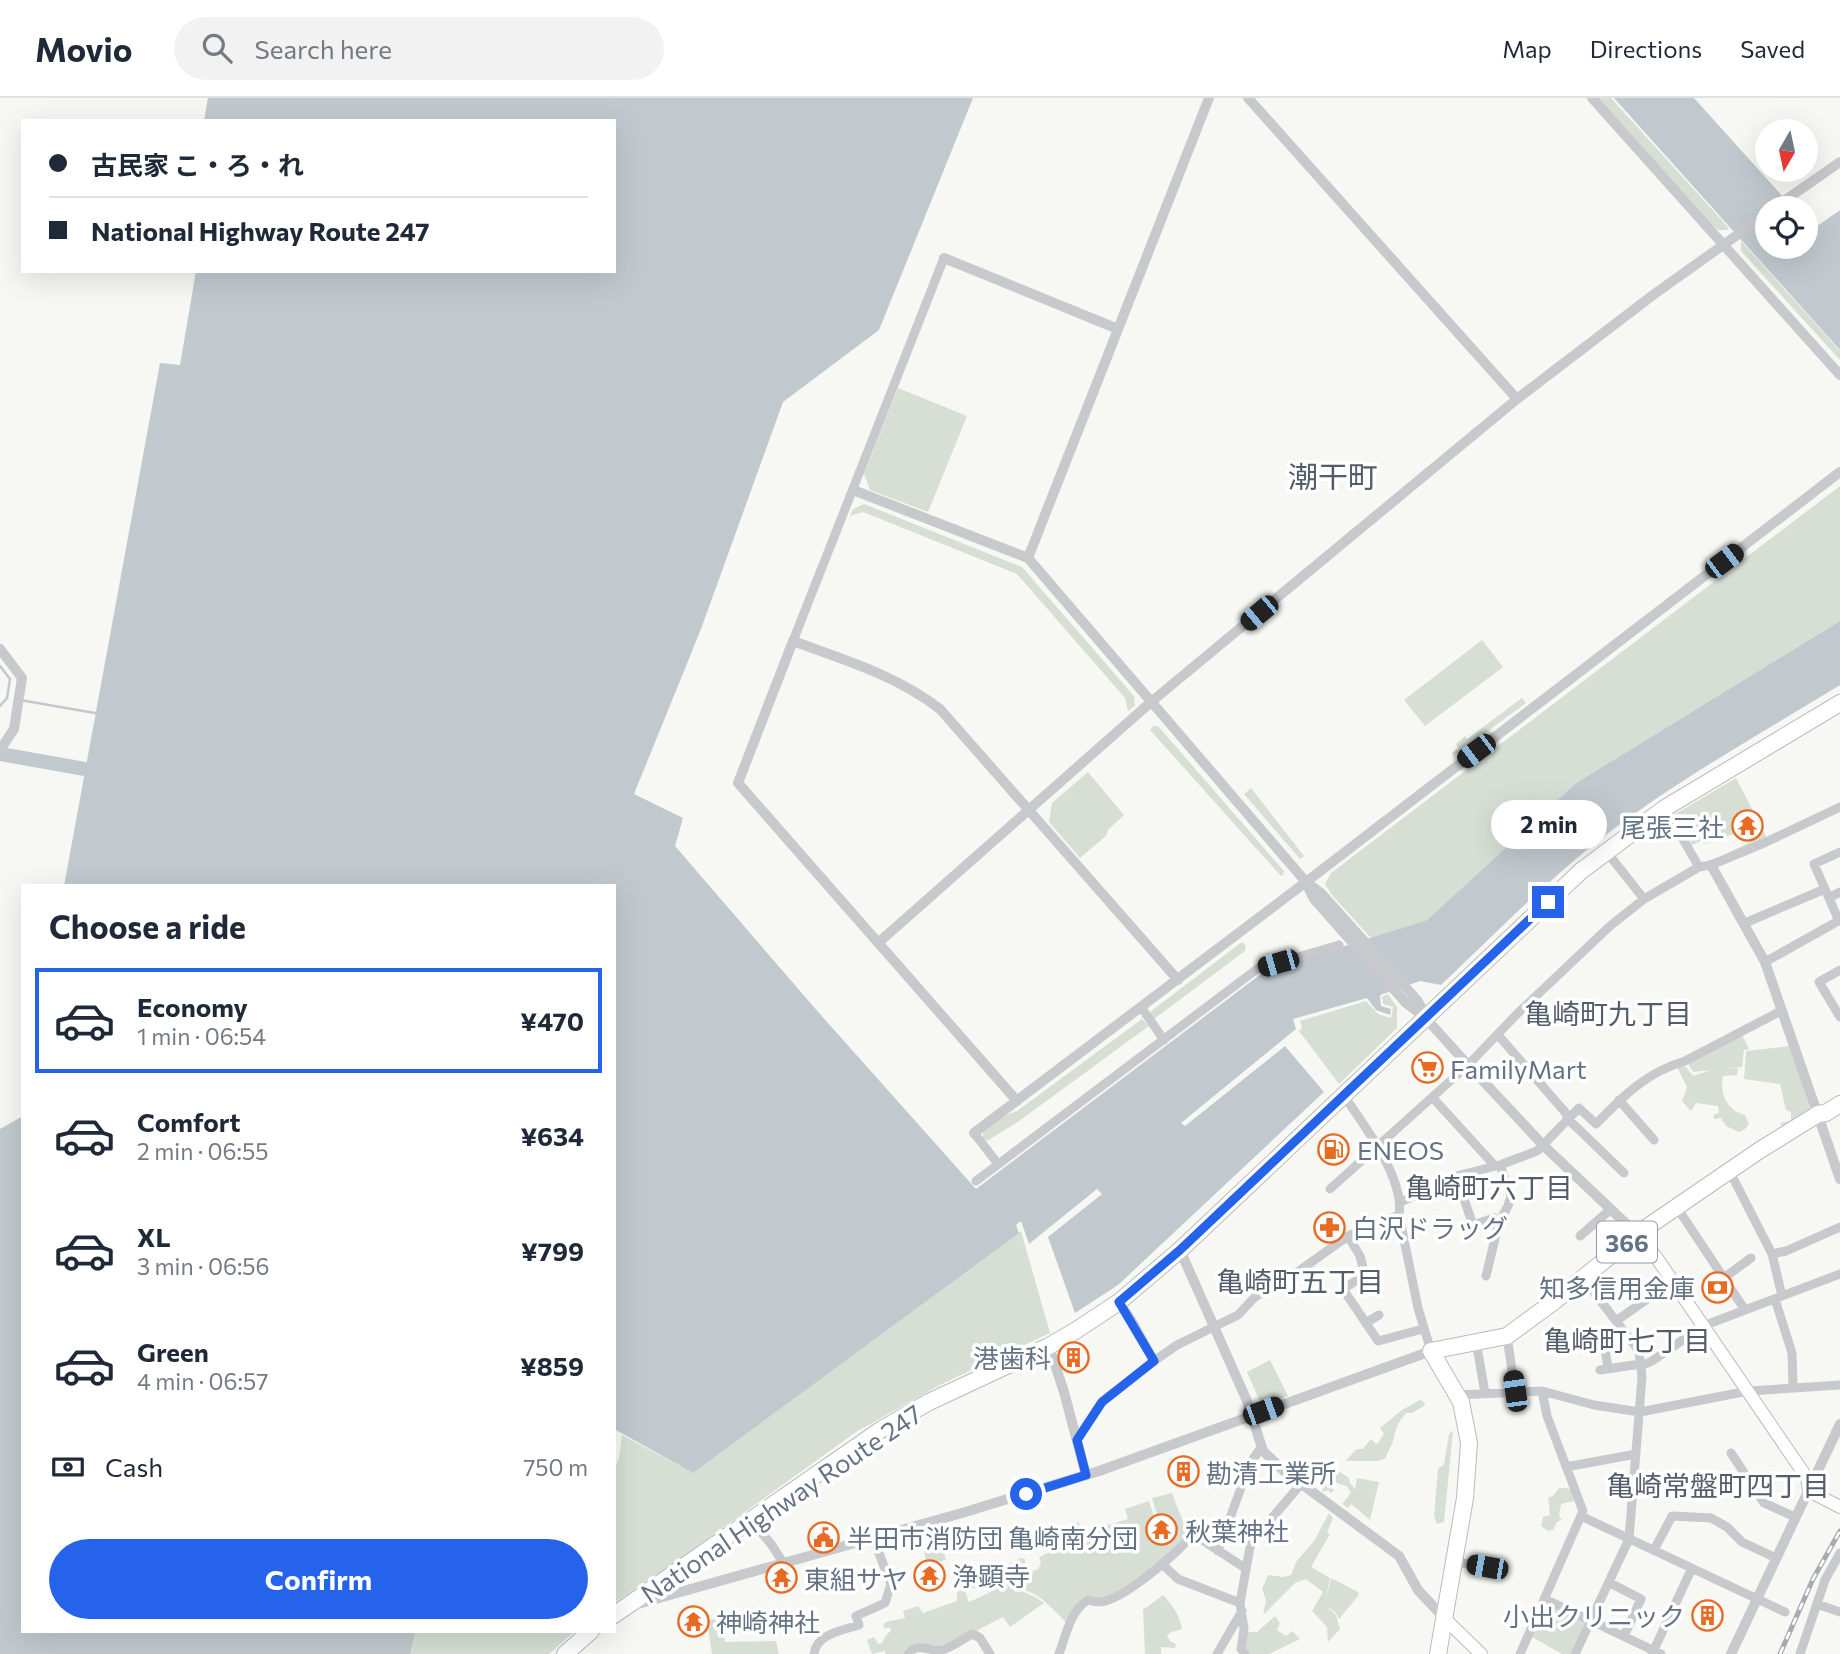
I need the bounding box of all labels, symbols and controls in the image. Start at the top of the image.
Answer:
search box [174,17,664,80]
text: Movio [35,28,132,69]
icon: search [198,29,236,67]
text: Search here [254,33,392,64]
text: Map [1502,34,1552,63]
text: Directions [1590,34,1702,63]
text: Saved [1740,34,1805,63]
north arrow [1755,119,1818,182]
map controls [1755,119,1818,259]
text: 古民家 こ・ろ・れ [91,149,304,180]
button: locate [1755,196,1818,259]
text: National Highway Route 247 [91,215,430,246]
district label: 潮干町 [1288,457,1378,494]
car [1701,540,1748,582]
car [1237,591,1282,635]
car [1453,730,1500,772]
callout: 2 min [1490,800,1606,850]
temple icon: 尾張三社 [1730,809,1764,843]
text: 2 min [1520,810,1578,838]
place label: 尾張三社 [1620,811,1724,842]
route end [1532,886,1564,918]
text: Choose a ride [49,906,246,946]
car [1255,947,1302,979]
icon: car [53,989,116,1052]
text: Economy [137,991,248,1022]
district label: 亀崎町九丁目 [1524,996,1692,1030]
text: ¥470 [520,1005,584,1036]
text: 1 min · 06:54 [137,1022,266,1050]
supermarket icon: FamilyMart [1410,1051,1444,1085]
place label: FamilyMart [1450,1053,1587,1084]
icon: car [53,1104,116,1167]
text: Comfort [137,1106,240,1137]
text: ¥634 [520,1120,584,1151]
fuel station icon: ENEOS [1317,1132,1351,1166]
place label: ENEOS [1357,1134,1444,1165]
text: 2 min · 06:55 [137,1137,268,1165]
district label: 亀崎町六丁目 [1405,1170,1573,1204]
pharmacy icon: 白沢ドラッグ [1312,1210,1346,1244]
place label: 白沢ドラッグ [1352,1212,1508,1243]
icon: car [53,1219,116,1282]
text: XL [137,1221,171,1252]
road number: 366 [1597,1222,1657,1262]
text: ¥799 [521,1235,584,1266]
text: 3 min · 06:56 [137,1252,270,1280]
district label: 亀崎町五丁目 [1216,1264,1384,1298]
bank icon: 知多信用金庫 [1701,1270,1735,1304]
place label: 知多信用金庫 [1539,1272,1695,1303]
district label: 亀崎町七丁目 [1543,1323,1711,1357]
icon: car [53,1334,116,1397]
text: Green [137,1336,209,1367]
building icon: 港歯科 [1057,1340,1091,1374]
place label: 港歯科 [973,1342,1051,1373]
text: ¥859 [520,1350,584,1381]
text: 4 min · 06:57 [137,1367,268,1395]
car [1502,1369,1529,1413]
car [1240,1394,1287,1428]
street label: National Highway Route 247 [635,1397,927,1609]
icon: cash [49,1448,87,1486]
text: Cash [105,1451,163,1482]
text: 750 m [523,1453,588,1481]
building icon: 勘清工業所 [1166,1455,1200,1489]
place label: 勘清工業所 [1206,1457,1336,1488]
district label: 亀崎常盤町四丁目 [1606,1468,1830,1502]
route start [1010,1478,1042,1510]
temple icon: 秋葉神社 [1145,1513,1179,1547]
place label: 秋葉神社 [1185,1515,1289,1546]
public building icon: 半田市消防団 亀崎南分団 [807,1520,841,1554]
place label: 半田市消防団 亀崎南分団 [847,1522,1138,1553]
button: Confirm [49,1539,588,1619]
car [1465,1553,1510,1581]
temple icon: 浄顕寺 [912,1558,946,1592]
place label: 浄顕寺 [952,1560,1030,1591]
temple icon: 東組サヤ [764,1561,798,1595]
place label: 東組サヤ [804,1563,908,1594]
building icon: 小出クリニック [1691,1598,1725,1632]
place label: 小出クリニック [1503,1600,1685,1631]
temple icon: 神崎神社 [676,1604,710,1638]
place label: 神崎神社 [716,1606,820,1637]

